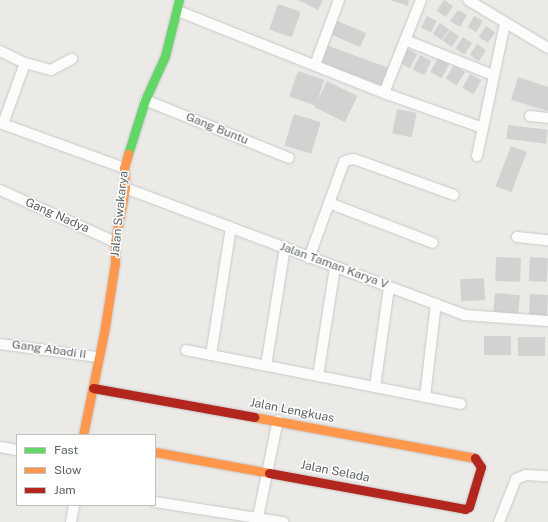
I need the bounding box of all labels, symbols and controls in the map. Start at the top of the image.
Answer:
street label: Gang Buntu [184,110,250,148]
street label: Jalan Swakarya [108,170,132,258]
street label: Gang Nadya [23,196,91,236]
street label: Jalan Taman Karya V [278,240,390,292]
street label: Gang Abadi II [11,338,87,362]
street label: Jalan Lengkuas [249,396,335,426]
legend [16,434,156,506]
text: Fast [54,443,78,457]
street label: Jalan Selada [299,458,371,486]
text: Slow [54,463,81,477]
text: Jam [54,483,76,497]

